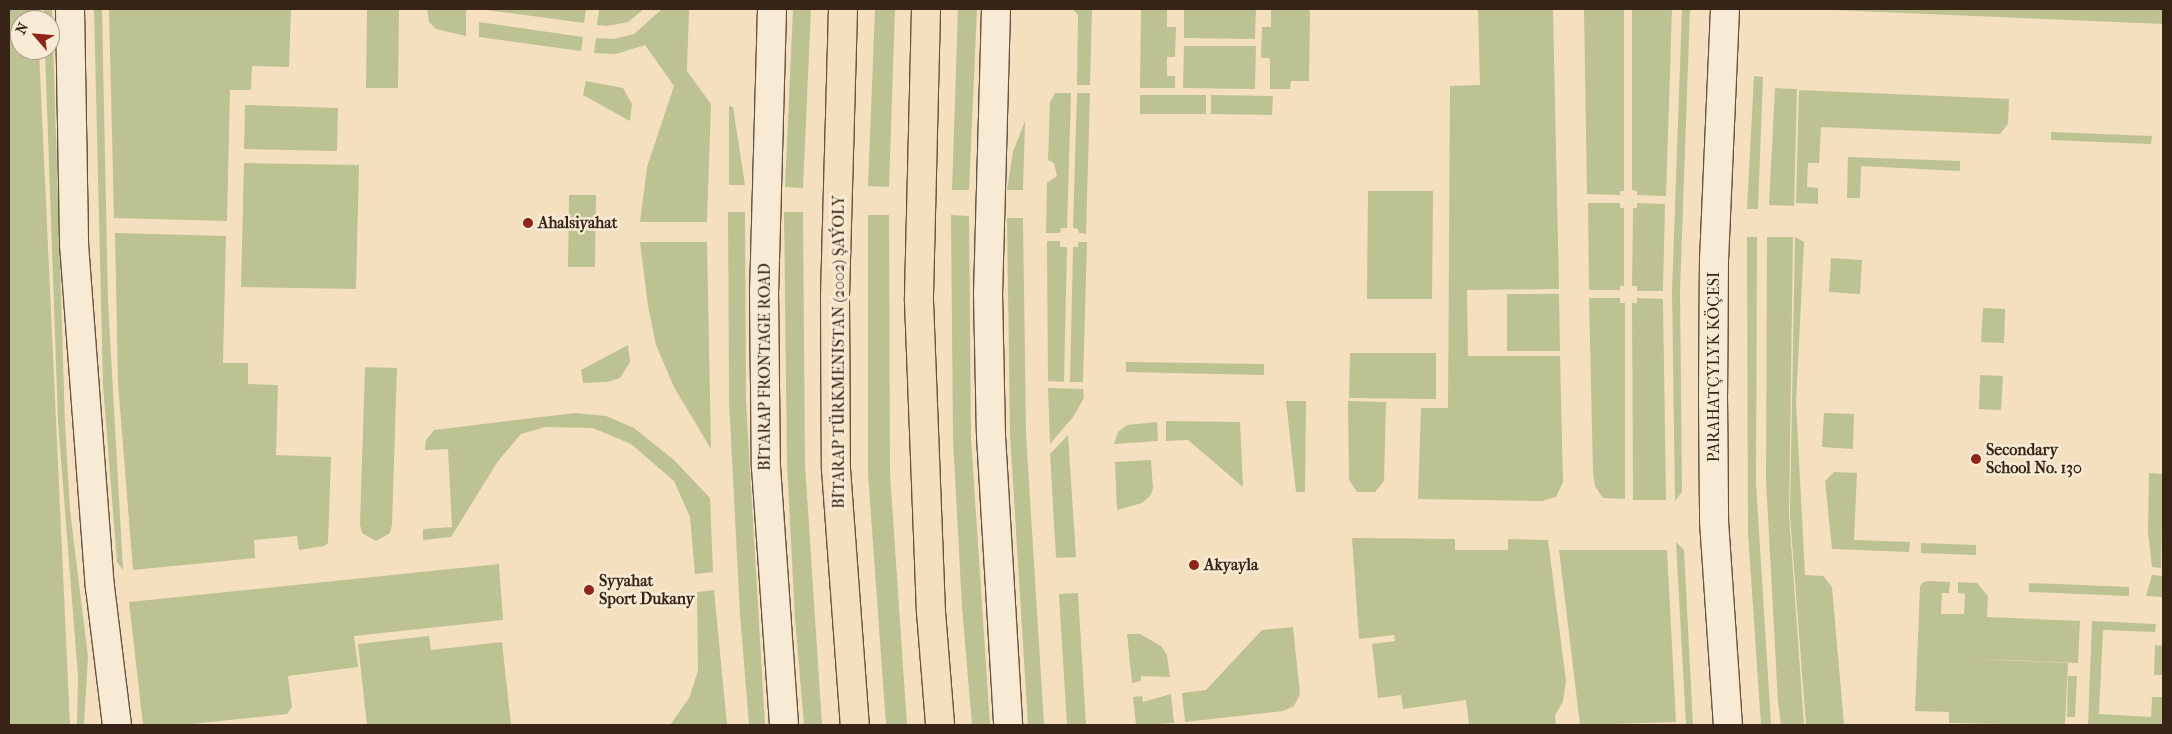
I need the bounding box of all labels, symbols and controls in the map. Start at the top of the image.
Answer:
north arrow [10,10,60,60]
text: N [12,20,32,37]
street label: BITARAP TÜRKMENISTAN (2002) ŞAÝOLY [829,195,849,509]
place label: Ahalsiyahat [538,213,617,233]
marker: Ahalsiyahat [522,217,534,229]
street label: BITARAP FRONTAGE ROAD [755,263,775,471]
street label: PARAHATÇYLYK KÖÇESI [1704,272,1724,462]
place label: Secondary School No. 130 [1986,440,2082,478]
marker: Secondary School No. 130 [1970,453,1982,465]
place label: Akyayla [1204,555,1258,575]
marker: Akyayla [1188,559,1200,571]
place label: Syyahat Sport Dukany [599,571,694,609]
marker: Syyahat Sport Dukany [583,584,595,596]

